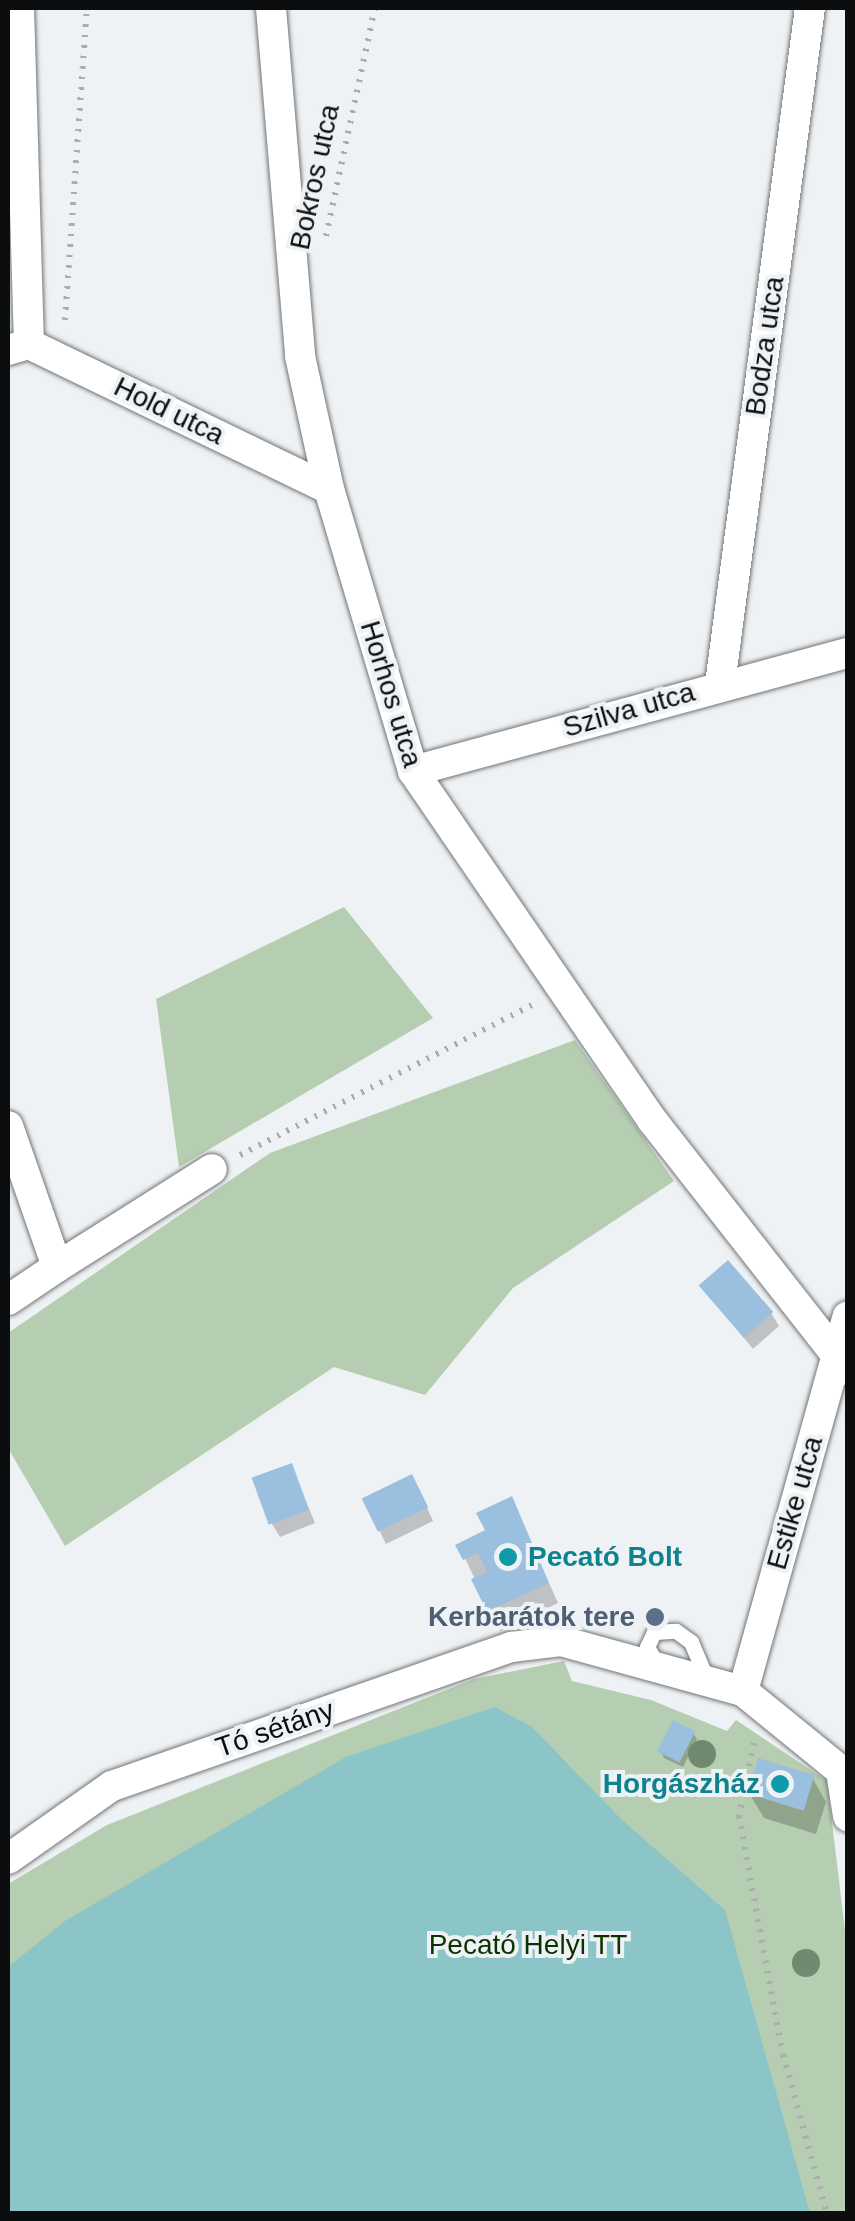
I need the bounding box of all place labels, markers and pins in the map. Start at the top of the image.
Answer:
place label: Pecató Bolt [528,1540,682,1574]
marker: Pecató Bolt [497,1546,519,1568]
place label: Kerbarátok tere [428,1600,635,1634]
marker: Kerbarátok tere [644,1606,666,1628]
place label: Horgászház [603,1767,760,1801]
marker: Horgászház [769,1773,791,1795]

